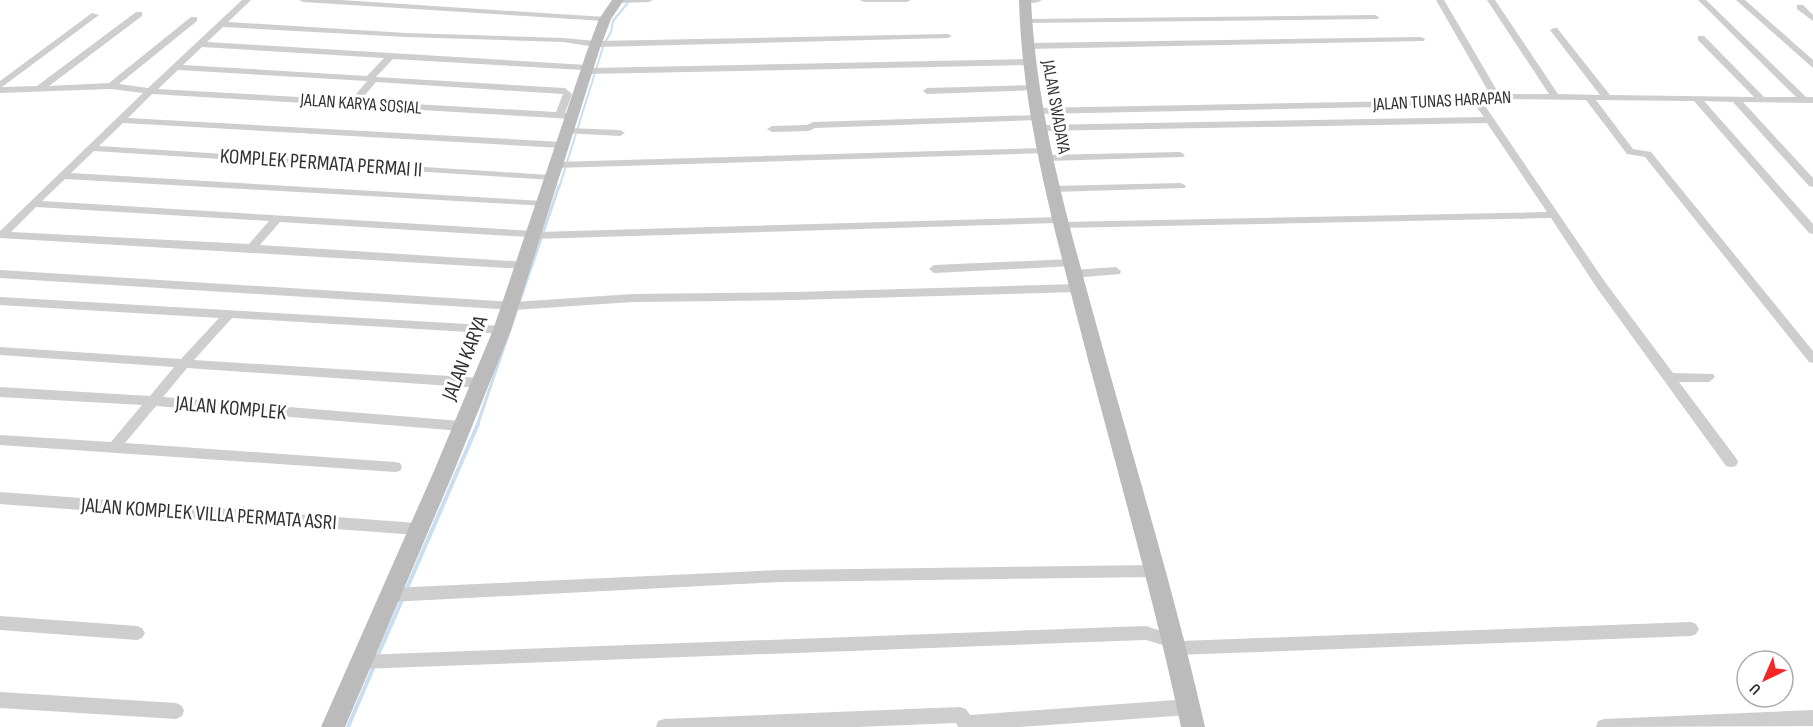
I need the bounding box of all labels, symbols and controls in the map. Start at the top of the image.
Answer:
street label: JALAN SWADAYA [1037,58,1075,156]
street label: JALAN TUNAS HARAPAN [1371,87,1512,115]
street label: JALAN KARYA SOSIAL [299,89,423,119]
street label: KOMPLEK PERMATA PERMAI II [219,143,423,183]
street label: JALAN KARYA [436,311,494,405]
street label: JALAN KOMPLEK [174,391,288,425]
street label: JALAN KOMPLEK VILLA PERMATA ASRI [79,493,338,535]
north arrow [1735,649,1795,709]
text: U [1746,679,1765,698]

